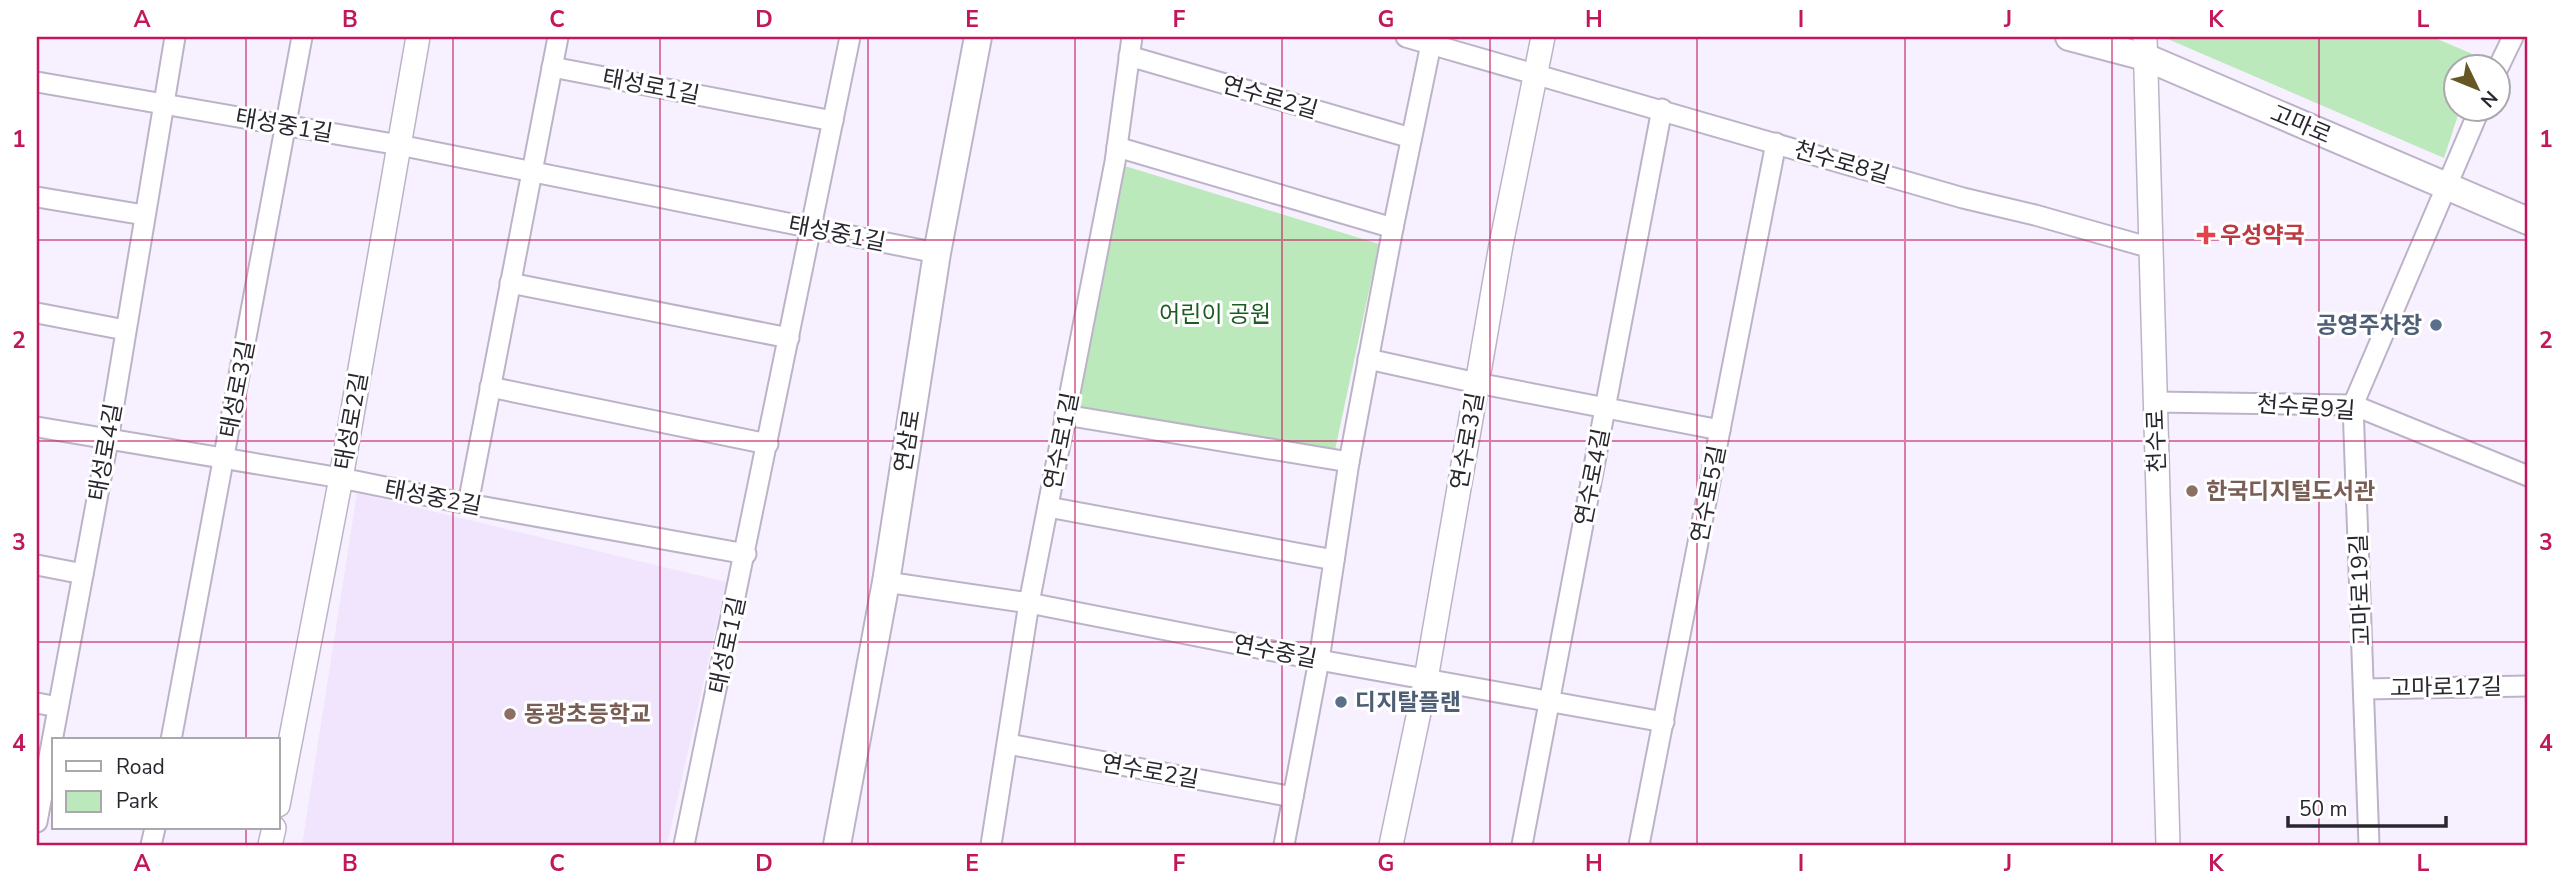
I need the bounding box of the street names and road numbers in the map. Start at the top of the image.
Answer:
street label: 태성로1길 [600,62,702,111]
street label: 연수로2길 [1218,69,1321,126]
street label: 고마로 [2266,98,2336,151]
street label: 태성중1길 [233,102,335,149]
street label: 천수로8길 [1790,134,1893,191]
street label: 태성중1길 [786,209,888,258]
street label: 태성로3길 [213,338,262,440]
street label: 태성로2길 [328,370,375,472]
street label: 천수로9길 [2256,389,2356,426]
street label: 연수로1길 [1037,390,1086,492]
street label: 연수로3길 [1444,390,1491,492]
street label: 태성로4길 [82,401,129,503]
street label: 연삼로 [887,407,928,475]
street label: 천수로 [2140,409,2173,473]
street label: 연수로4길 [1568,426,1617,528]
street label: 연수로5길 [1684,443,1733,545]
street label: 태성중2길 [382,473,484,522]
street label: 고마로19길 [2343,533,2378,647]
street label: 태성로1길 [702,594,753,696]
street label: 연수중길 [1230,628,1319,675]
street label: 고마로17길 [2390,671,2502,704]
street label: 연수로2길 [1099,748,1201,795]

